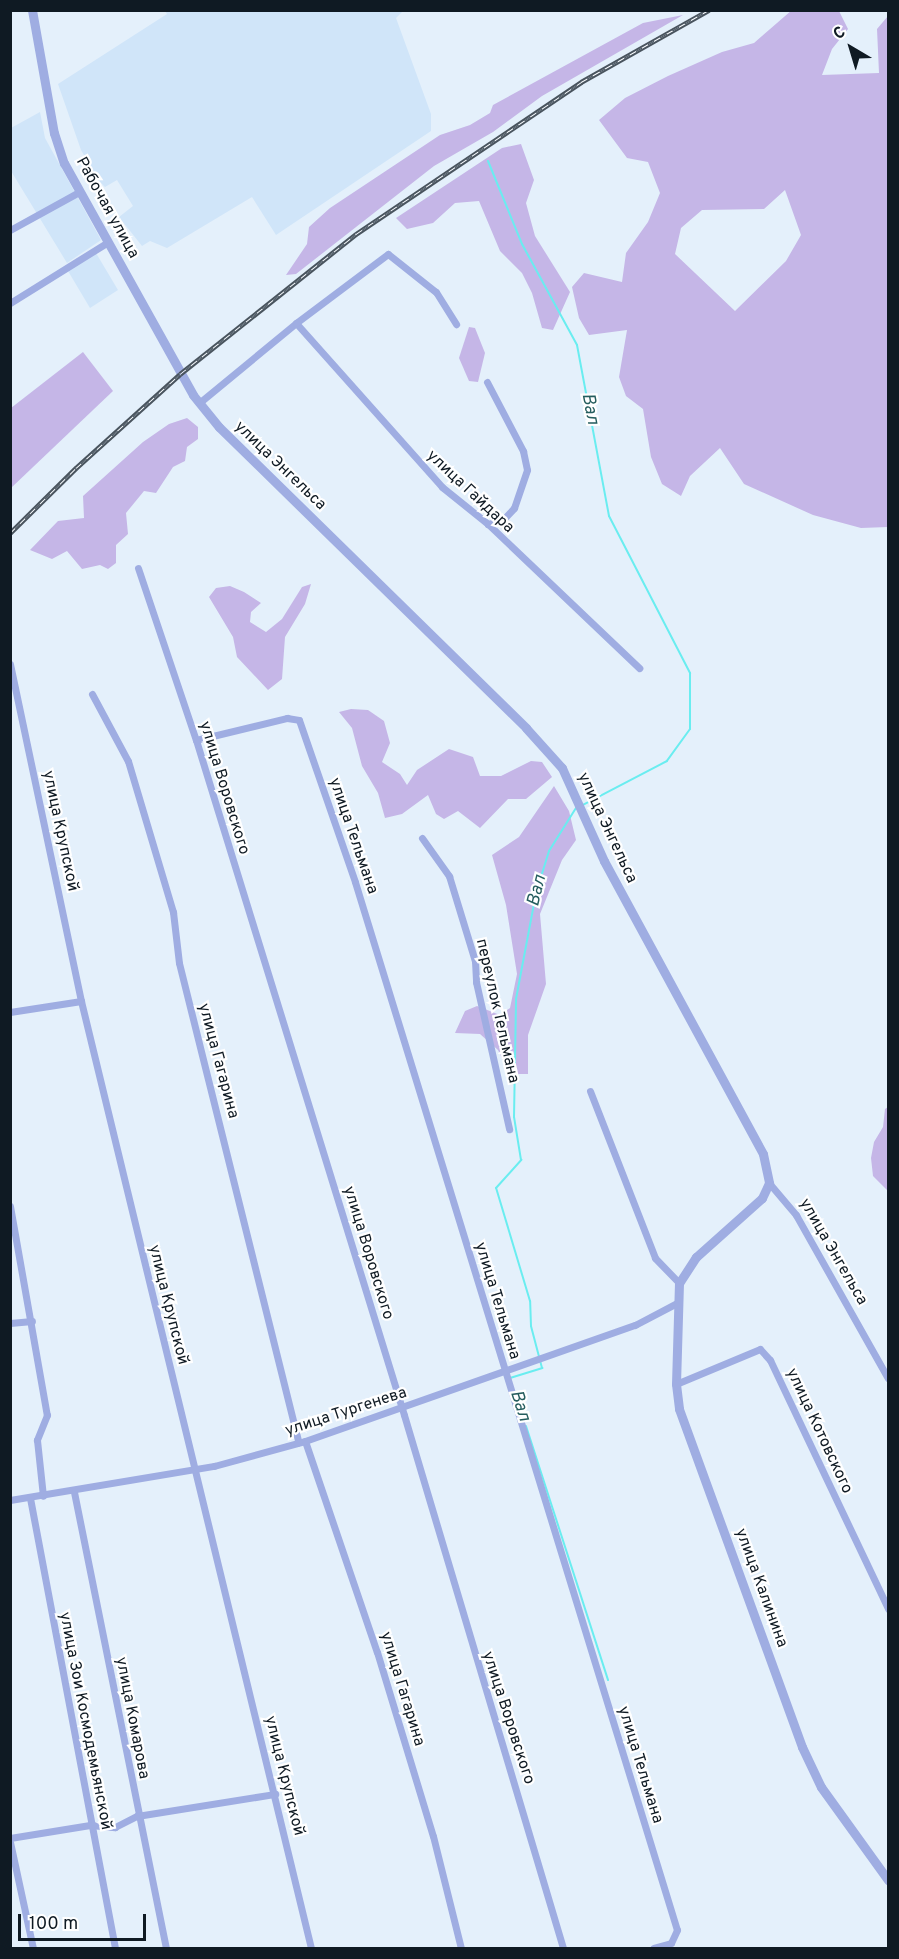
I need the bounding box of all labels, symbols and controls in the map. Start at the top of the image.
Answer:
north arrow [821,18,881,78]
text: С [830,23,850,45]
street label: Рабочая улица [71,154,143,262]
water label: Вал [575,392,603,426]
street label: улица Энгельса [230,417,330,515]
street label: улица Гайдара [422,447,518,537]
street label: улица Воровского [195,719,253,857]
street label: улица Крупской [38,769,82,893]
street label: улица Энгельса [573,770,641,886]
street label: улица Тельмана [324,775,382,897]
water label: Вал [524,873,552,909]
street label: переулок Тельмана [471,937,523,1085]
street label: улица Гагарина [193,1001,243,1121]
street label: улица Воровского [339,1184,397,1322]
street label: улица Энгельса [795,1195,871,1309]
street label: улица Тельмана [470,1240,524,1362]
street label: улица Крупской [144,1243,192,1367]
street label: улица Котовского [782,1365,856,1497]
street label: улица Тургенева [282,1383,410,1441]
water label: Вал [504,1388,534,1424]
street label: улица Калинина [731,1526,791,1650]
street label: улица Зои Космодемьянской [54,1610,116,1832]
street label: улица Гагарина [376,1630,428,1748]
street label: улица Воровского [477,1649,539,1787]
street label: улица Комарова [111,1655,153,1781]
street label: улица Тельмана [613,1704,667,1826]
street label: улица Крупской [260,1714,308,1838]
scale bar [21,1902,148,1940]
text: 100 m [29,1913,78,1936]

